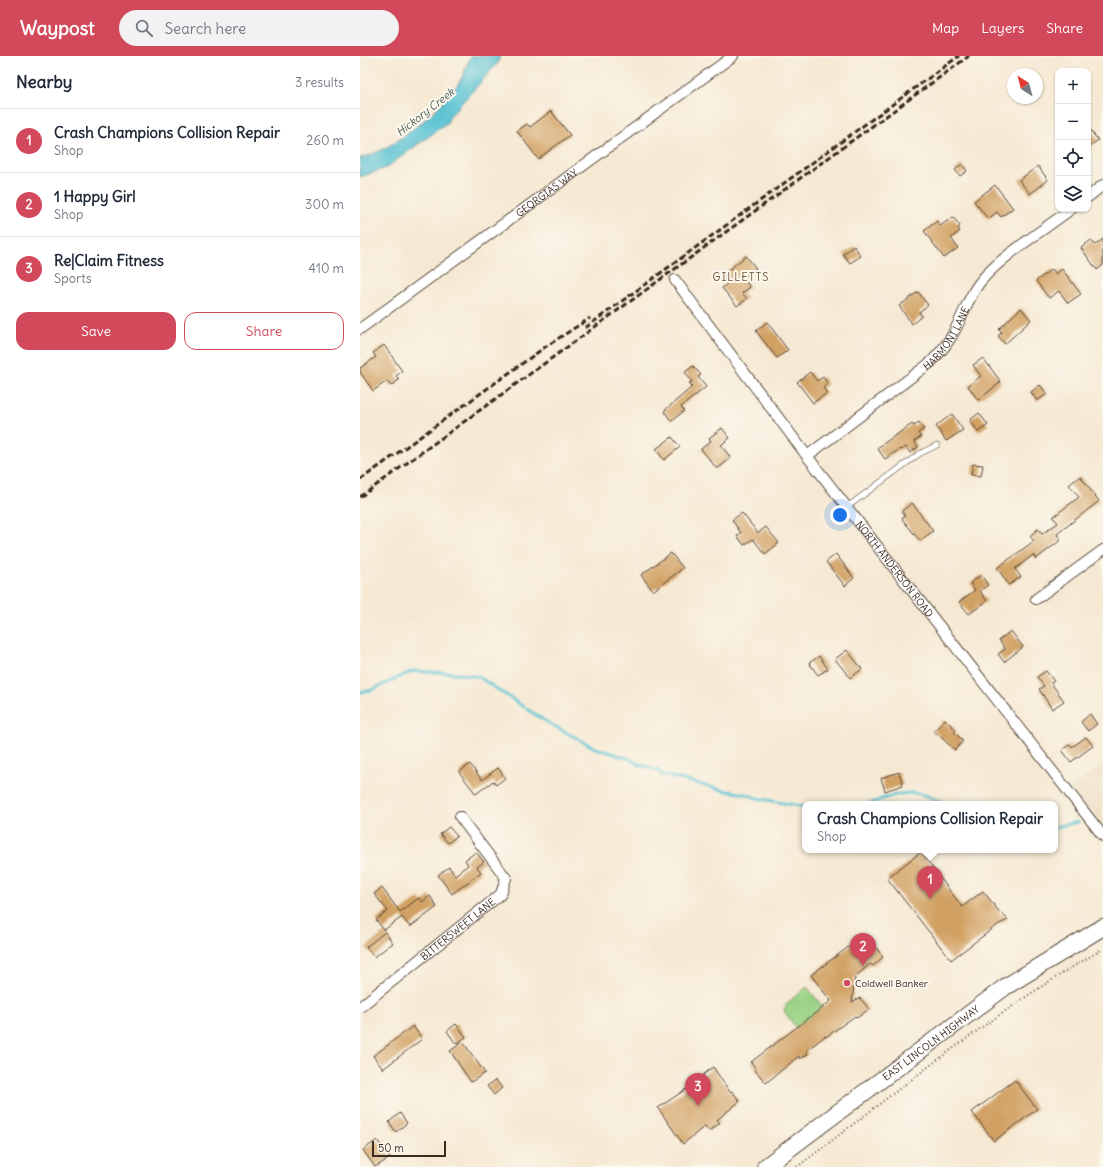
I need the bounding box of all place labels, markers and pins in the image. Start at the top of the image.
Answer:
pin: 1 [917,866,943,899]
pin: 2 [850,933,876,966]
place label: Coldwell Banker [855,977,928,990]
marker: Coldwell Banker [842,978,852,988]
pin: 3 [685,1073,711,1106]

